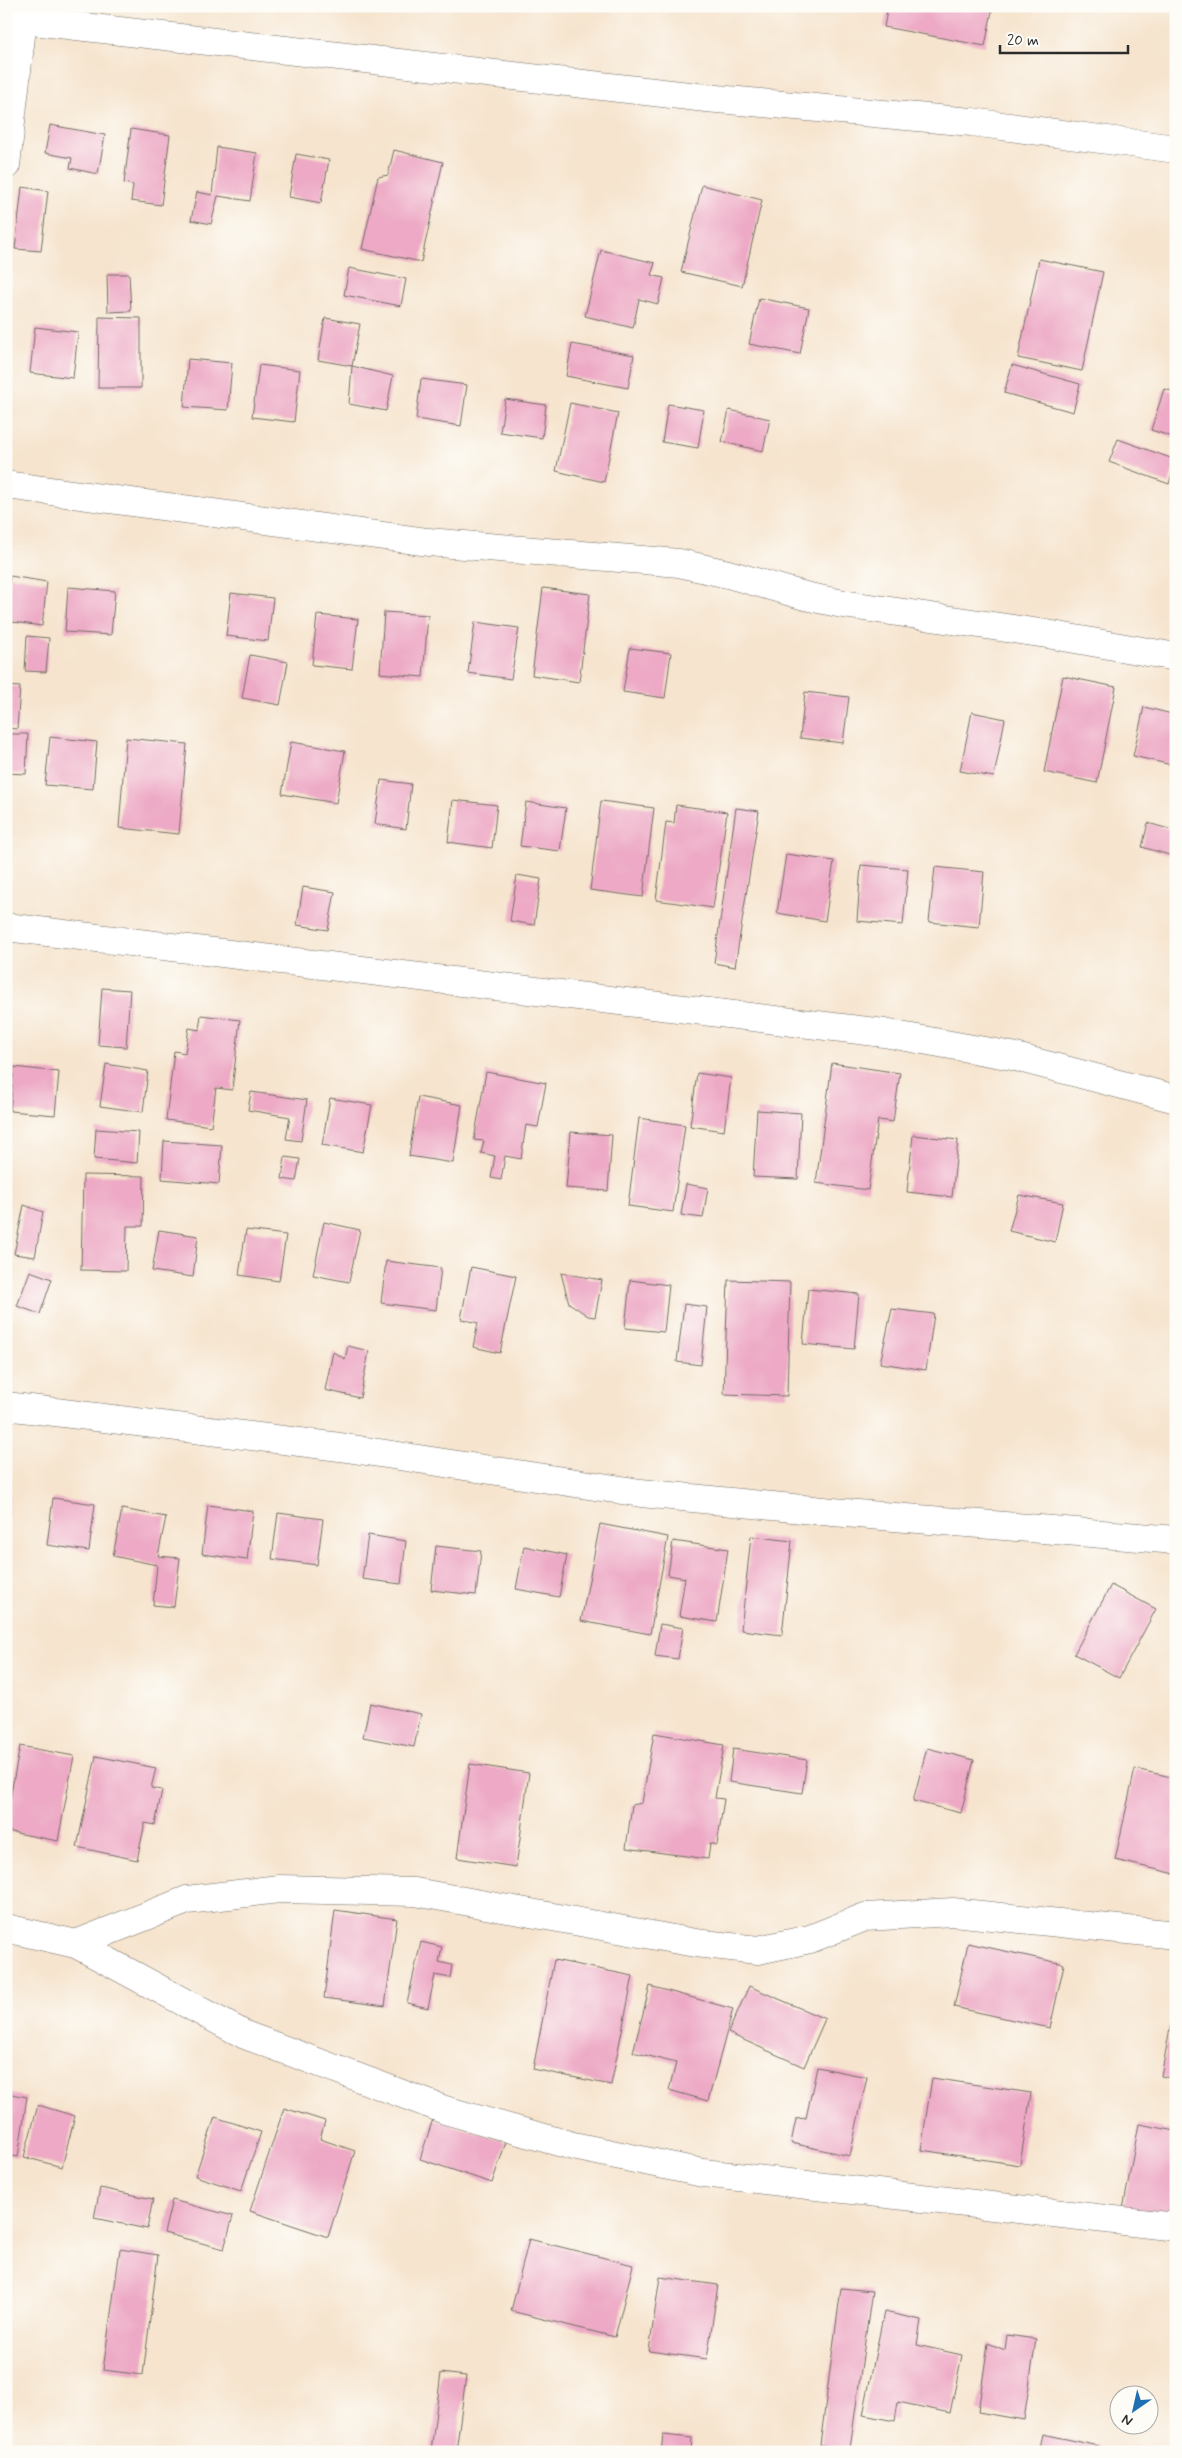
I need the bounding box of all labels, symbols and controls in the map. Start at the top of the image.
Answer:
scale bar [1000,22,1127,54]
text: 20 m [1007,31,1039,51]
north arrow [1110,2386,1160,2436]
text: N [1118,2410,1136,2430]

